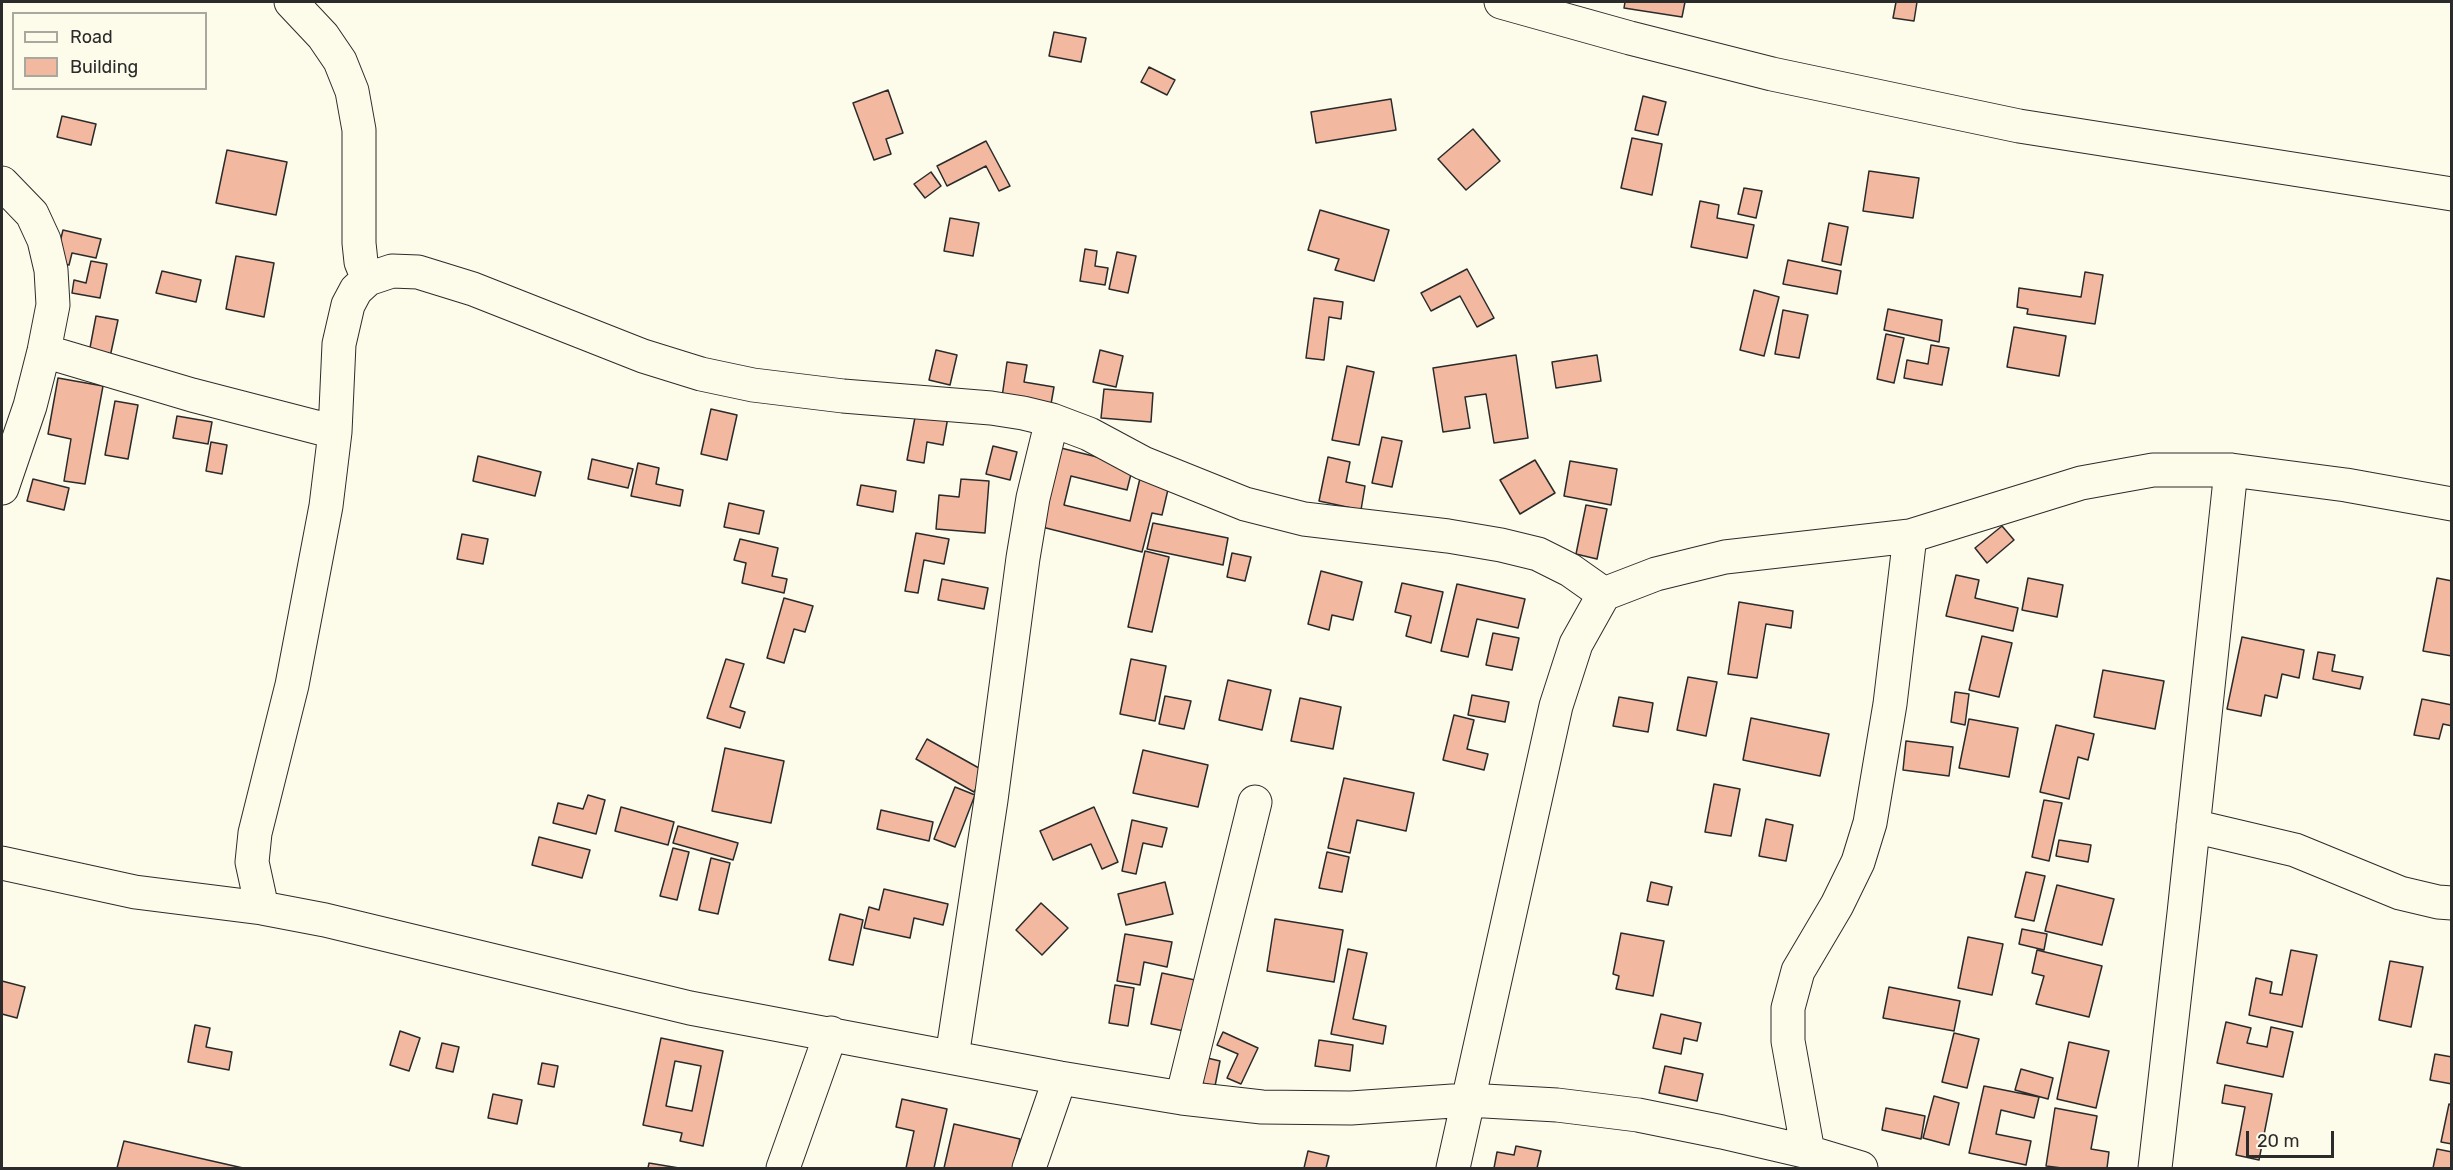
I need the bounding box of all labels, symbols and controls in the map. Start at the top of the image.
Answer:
legend [12,12,207,90]
text: Road [70,26,113,48]
text: Building [70,56,138,78]
scale bar [2249,1119,2338,1157]
text: 20 m [2257,1130,2299,1152]

